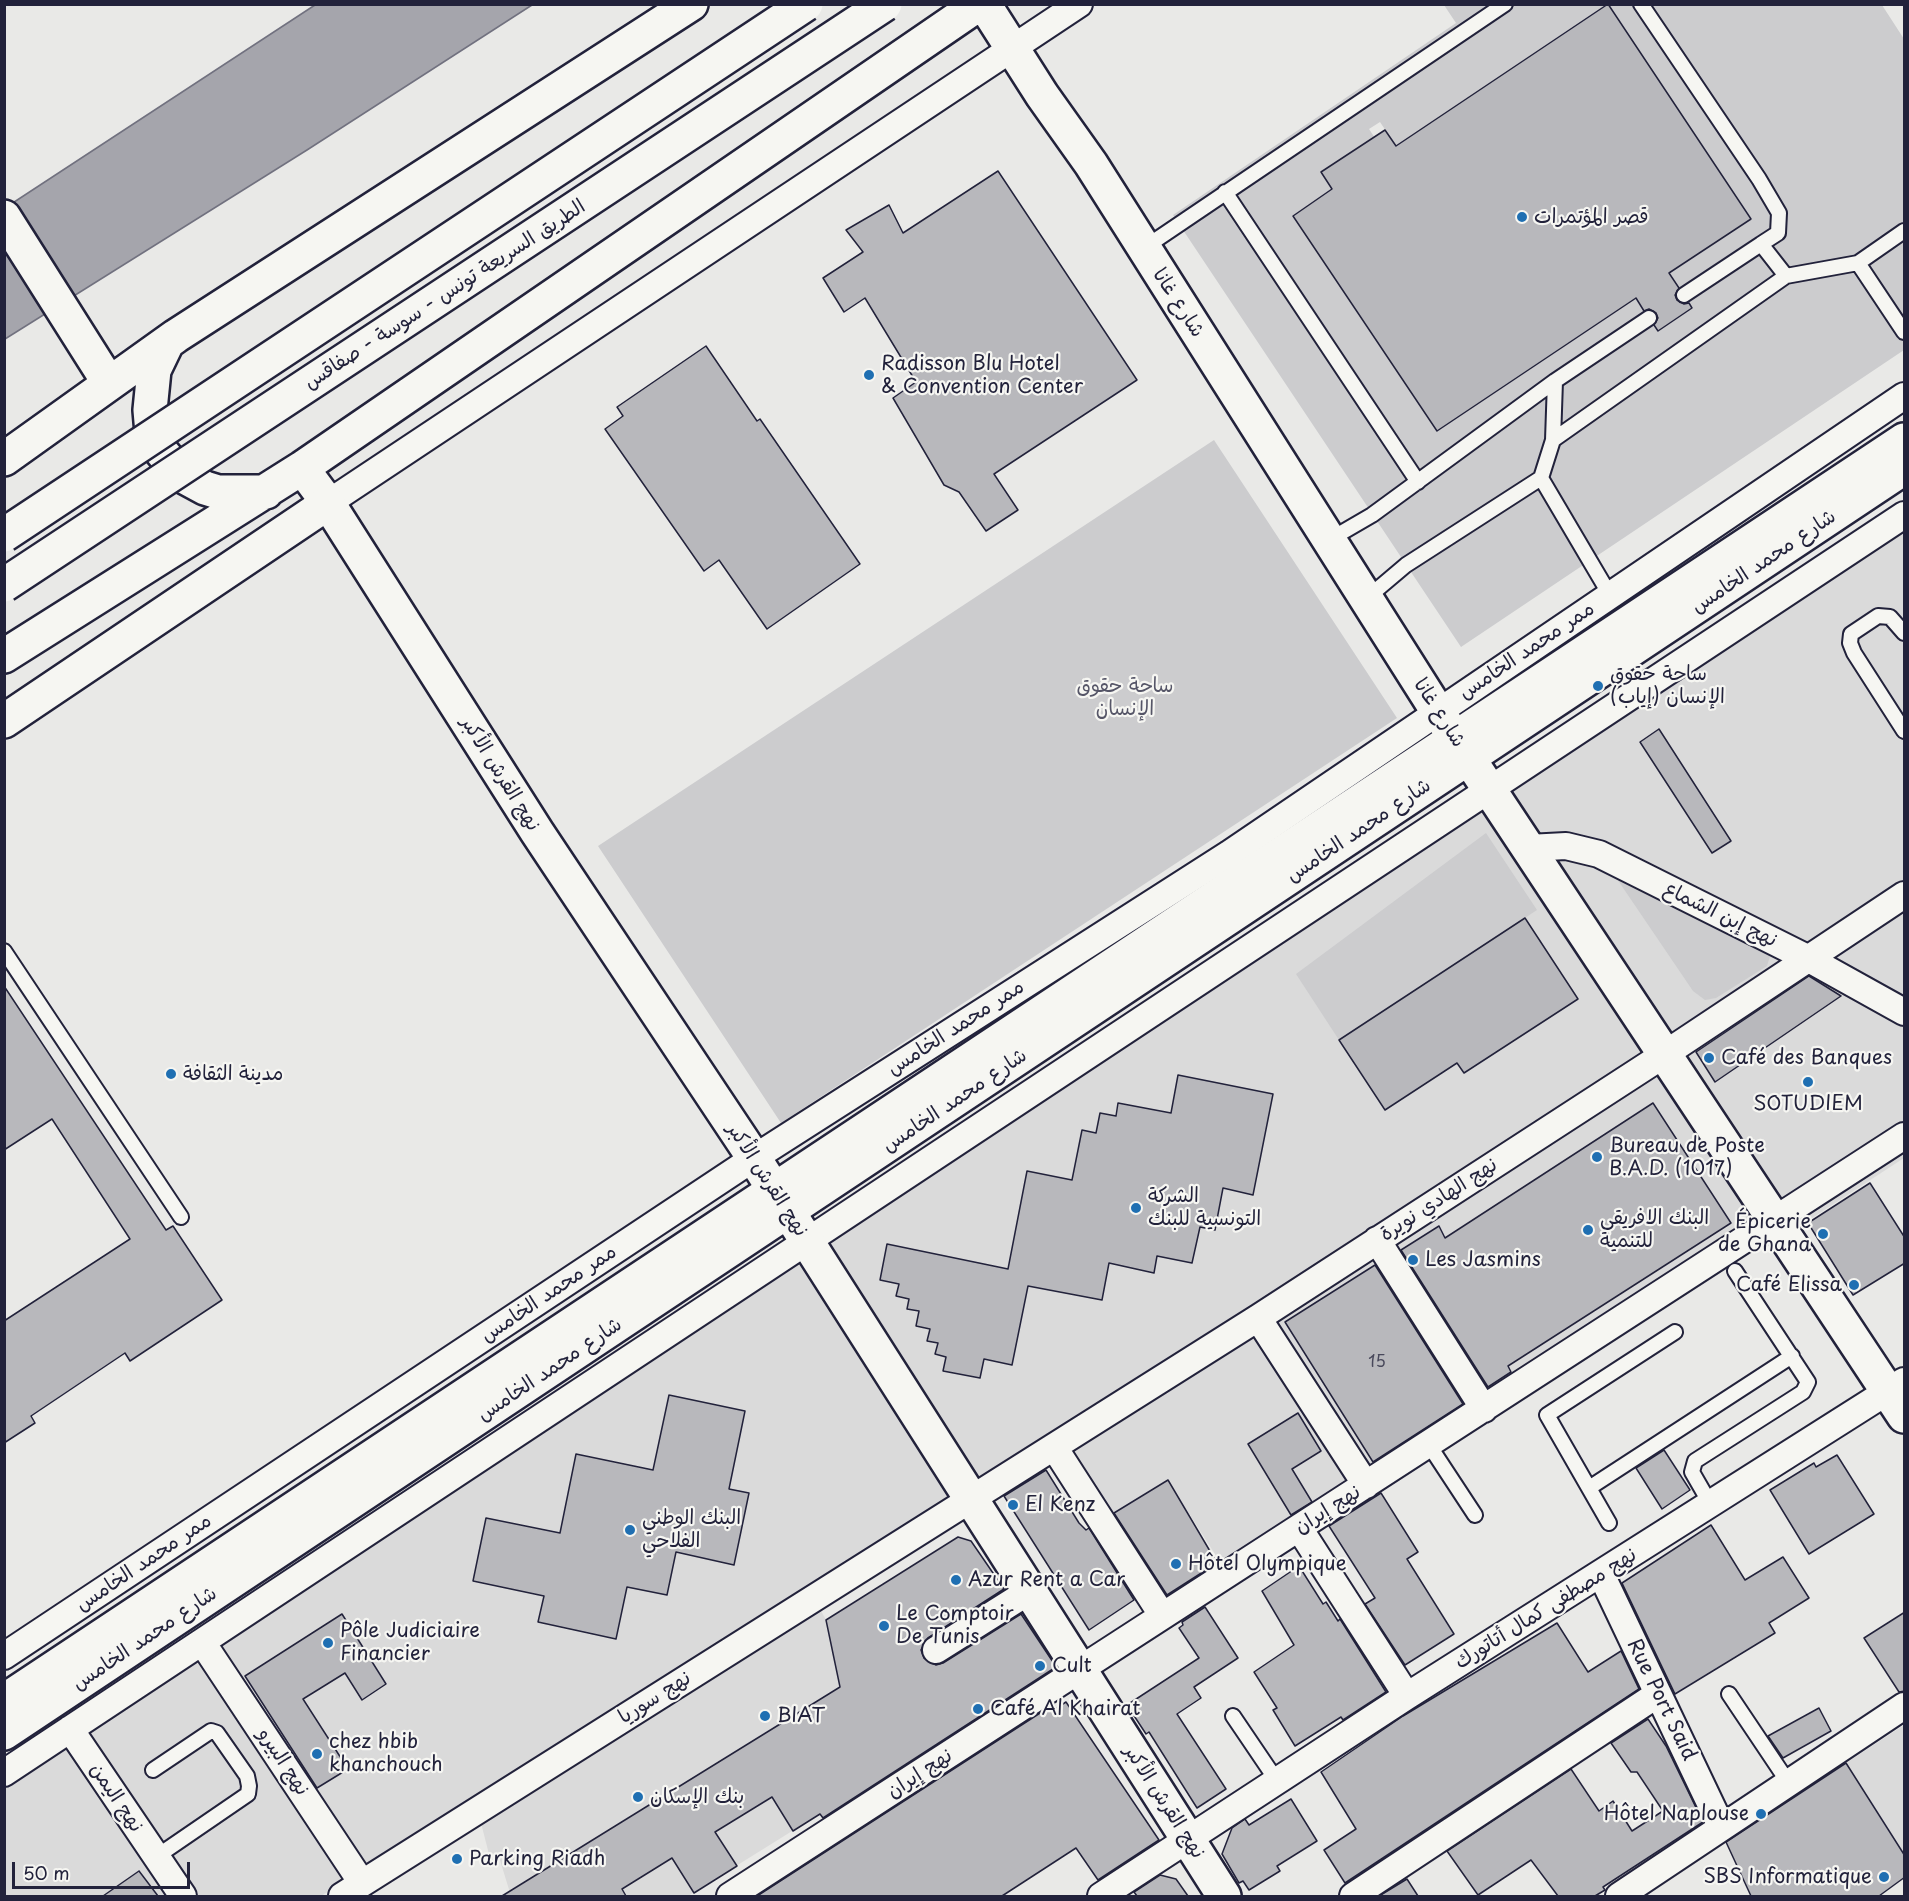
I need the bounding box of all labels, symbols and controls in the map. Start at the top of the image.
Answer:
street label: الطريق السريعة تونس - سوسة - صفاقس [300,195,590,395]
place label: قصر المؤتمرات [1534,205,1648,229]
marker: قصر المؤتمرات [1515,210,1529,224]
street label: شارع غانا [1147,264,1209,342]
place label: Radisson Blu Hotel & Convention Center [881,352,1083,399]
marker: Radisson Blu Hotel & Convention Center [862,368,876,382]
street label: شارع محمد الخامس [1687,505,1841,619]
street label: ممر محمد الخامس [1455,597,1599,705]
place label: ساحة حقوق الإنسان (إياب) [1610,662,1725,709]
park label: ساحة حقوق الإنسان [1077,674,1173,721]
street label: شارع غانا [1408,674,1470,752]
marker: ساحة حقوق الإنسان (إياب) [1591,679,1605,693]
street label: نهج القرش الأكبر [455,712,545,836]
street label: شارع محمد الخامس [1282,774,1436,888]
street label: نهج إبن الشماع [1659,877,1781,953]
street label: ممر محمد الخامس [883,975,1029,1081]
street label: شارع محمد الخامس [878,1044,1032,1158]
place label: Café des Banques [1721,1046,1892,1070]
marker: Café des Banques [1702,1051,1716,1065]
place label: مدينة الثقافة [183,1062,283,1086]
marker: مدينة الثقافة [164,1067,178,1081]
marker: SOTUDIEM [1801,1075,1815,1089]
place label: SOTUDIEM [1753,1092,1863,1116]
street label: نهج القرش الأكبر [721,1119,813,1241]
place label: Bureau de Poste B.A.D. (1017) [1609,1134,1765,1181]
marker: Bureau de Poste B.A.D. (1017) [1590,1150,1604,1164]
street label: نهج الهادي نويرة [1376,1153,1502,1247]
place label: الشركة التونسية للبنك [1148,1184,1261,1231]
marker: الشركة التونسية للبنك [1129,1201,1143,1215]
place label: البنك الافريقي للتنمية [1600,1206,1709,1253]
place label: Épicerie de Ghana [1718,1210,1811,1257]
marker: البنك الافريقي للتنمية [1581,1223,1595,1237]
marker: Épicerie de Ghana [1816,1227,1830,1241]
street label: ممر محمد الخامس [477,1240,621,1348]
place label: Les Jasmins [1425,1248,1541,1272]
marker: Les Jasmins [1406,1253,1420,1267]
place label: Café Elissa [1736,1273,1842,1297]
marker: Café Elissa [1847,1278,1861,1292]
street label: شارع محمد الخامس [473,1313,627,1427]
house number: 15 [1368,1353,1386,1373]
street label: نهج إيران [1291,1480,1365,1540]
place label: El Kenz [1025,1493,1095,1517]
marker: El Kenz [1006,1498,1020,1512]
place label: البنك الوطني الفلاحي [642,1506,741,1553]
street label: ممر محمد الخامس [72,1509,216,1617]
marker: البنك الوطني الفلاحي [623,1523,637,1537]
street label: نهج مصطفى كمال أتاتورك [1451,1543,1641,1675]
place label: Hôtel Olympique [1188,1552,1347,1576]
marker: Hôtel Olympique [1169,1557,1183,1571]
place label: Azur Rent a Car [968,1568,1125,1592]
marker: Azur Rent a Car [949,1573,963,1587]
street label: شارع محمد الخامس [68,1582,222,1696]
place label: Le Comptoir De Tunis [896,1602,1014,1649]
place label: Pôle Judiciaire Financier [340,1619,480,1666]
marker: Le Comptoir De Tunis [877,1619,891,1633]
street label: Rue Port Said [1621,1635,1701,1765]
marker: Pôle Judiciaire Financier [321,1636,335,1650]
place label: Cult [1052,1654,1092,1678]
marker: Cult [1033,1659,1047,1673]
street label: نهج سوريا [614,1666,696,1730]
place label: Café Al Khairat [990,1697,1140,1721]
marker: Café Al Khairat [971,1702,985,1716]
place label: BIAT [777,1704,825,1728]
marker: BIAT [758,1709,772,1723]
street label: نهج البيرو [252,1724,314,1800]
place label: chez hbib khanchouch [329,1730,443,1777]
street label: نهج القرش الأكبر [1118,1741,1210,1863]
street label: نهج إيران [883,1744,957,1804]
marker: chez hbib khanchouch [310,1747,324,1761]
street label: نهج اليمن [84,1759,148,1837]
place label: بنك الإسكان [650,1785,744,1809]
marker: بنك الإسكان [631,1790,645,1804]
place label: Hôtel Naplouse [1604,1802,1749,1826]
marker: Hôtel Naplouse [1754,1807,1768,1821]
place label: Parking Riadh [469,1847,605,1871]
scale bar [15,1850,194,1888]
marker: Parking Riadh [450,1852,464,1866]
text: 50 m [23,1859,70,1886]
place label: SBS Informatique [1703,1865,1872,1889]
marker: SBS Informatique [1877,1870,1891,1884]

